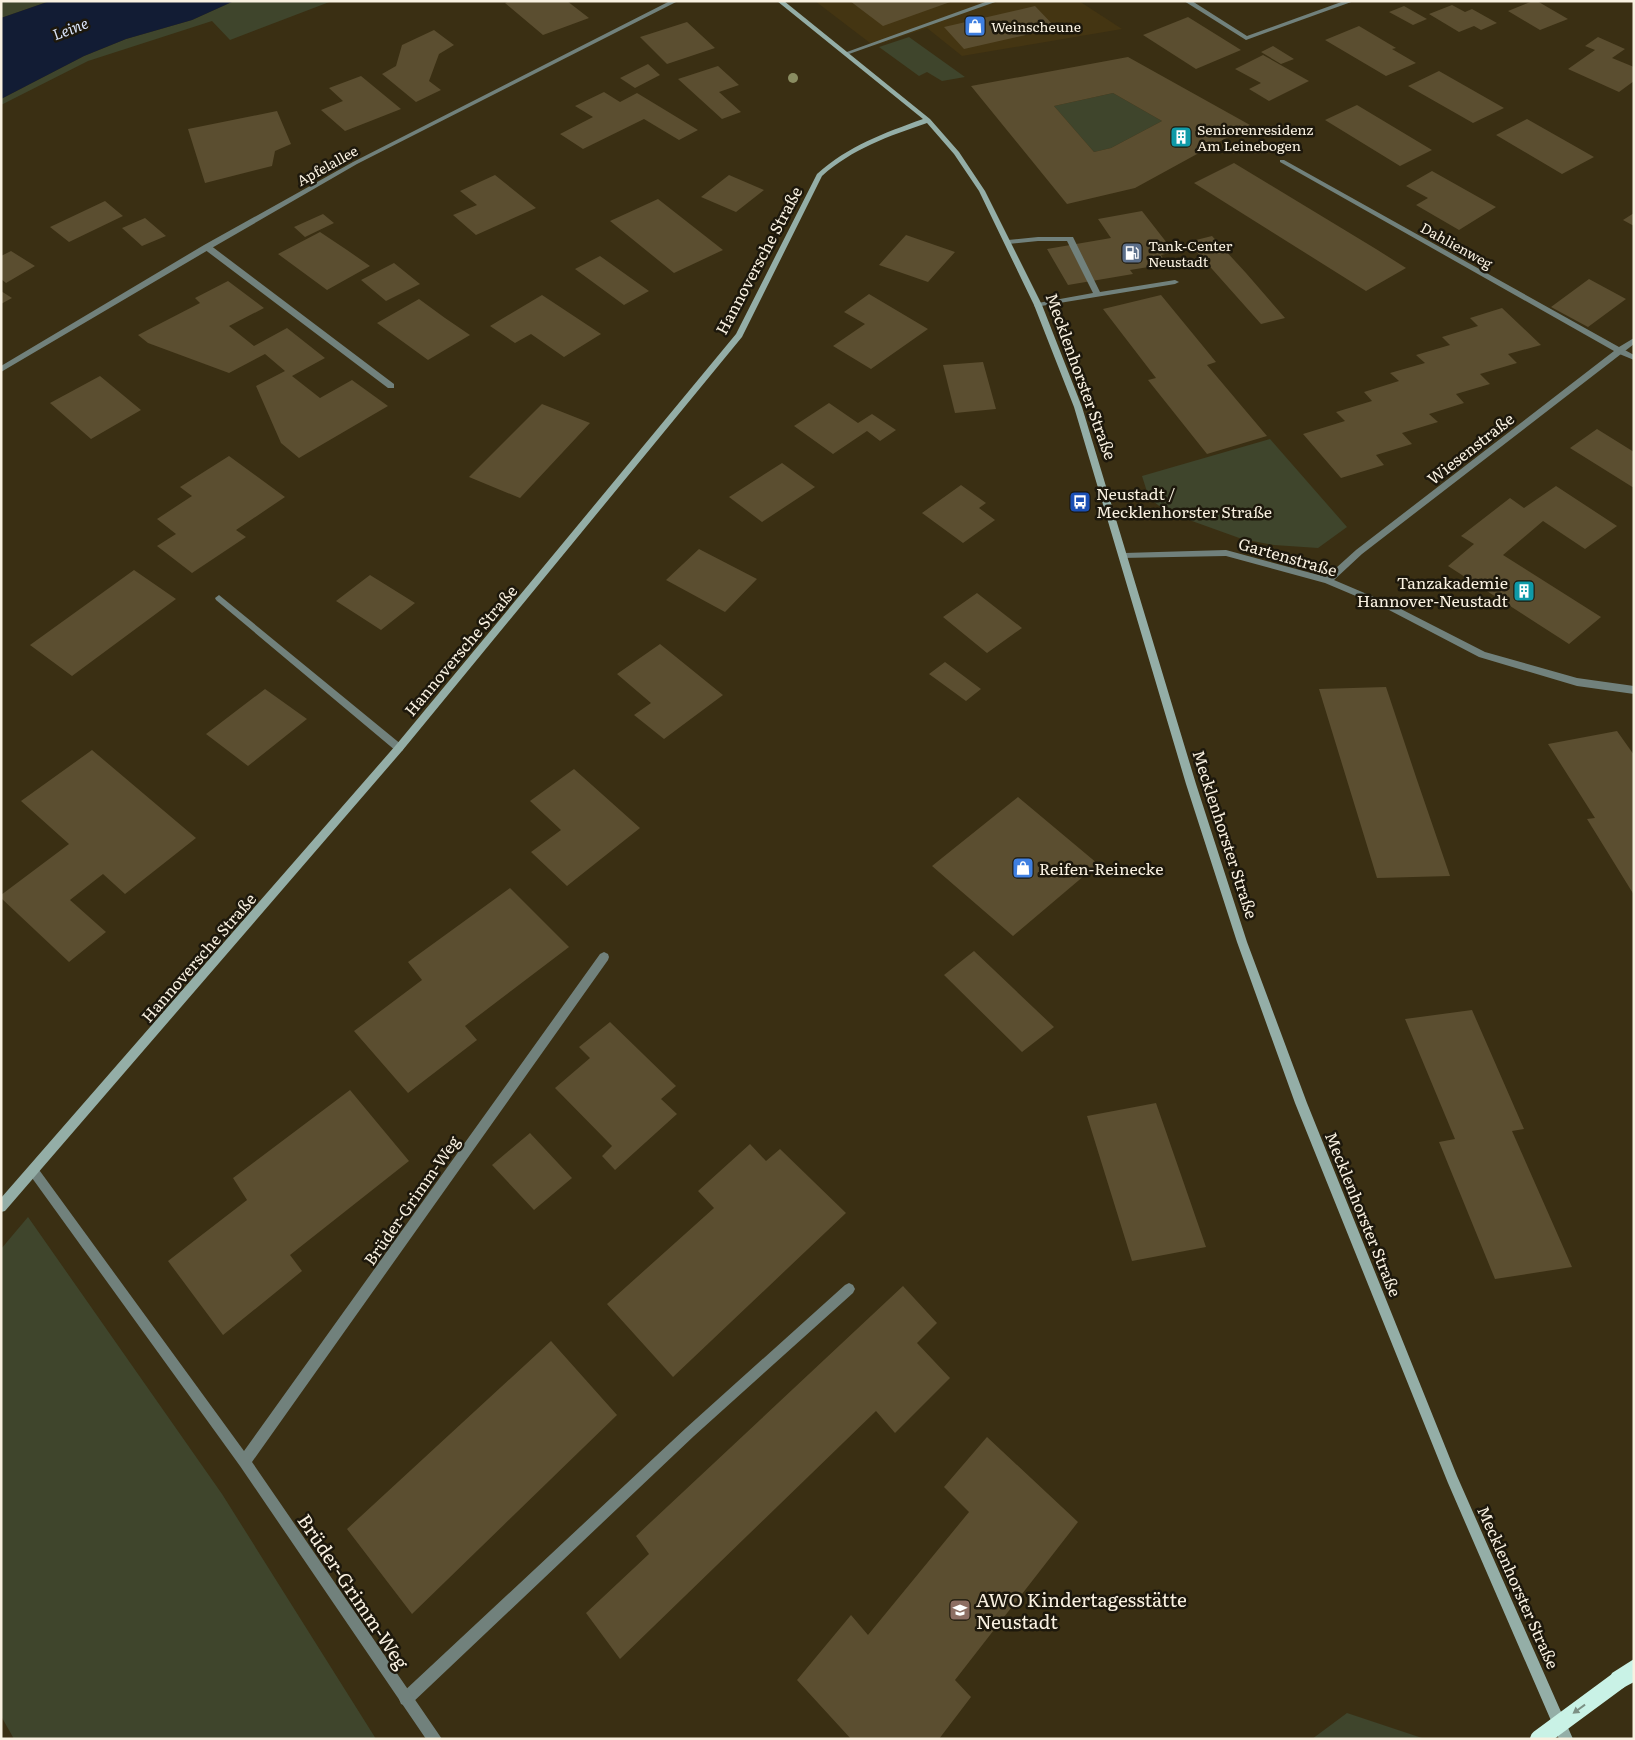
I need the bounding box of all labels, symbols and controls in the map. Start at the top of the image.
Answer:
water label: Leine [49,11,91,45]
shop icon: Weinscheune [963,14,987,38]
place label: Weinscheune [991,16,1081,36]
place label: Seniorenresidenz Am Leinebogen [1197,119,1314,155]
building icon: Seniorenresidenz Am Leinebogen [1169,125,1193,149]
street label: Apfelallee [293,140,361,190]
street label: Hannoversche Straße [709,182,807,338]
street label: Dahlienweg [1417,217,1497,273]
place label: Tank-Center Neustadt [1148,235,1233,271]
fuel station icon: Tank-Center Neustadt [1120,241,1144,265]
street label: Mecklenhorster Straße [1041,289,1123,463]
street label: Wiesenstraße [1421,406,1519,490]
place label: Neustadt / Mecklenhorster Straße [1096,481,1272,523]
bus stop icon: Neustadt / Mecklenhorster Straße [1068,490,1092,514]
street label: Gartenstraße [1236,530,1340,582]
place label: Tanzakademie Hannover-Neustadt [1357,570,1509,612]
street label: Hannoversche Straße [398,579,522,721]
building icon: Tanzakademie Hannover-Neustadt [1512,579,1536,603]
street label: Mecklenhorster Straße [1187,747,1265,921]
shop icon: Reifen-Reinecke [1011,856,1035,880]
place label: Reifen-Reinecke [1039,856,1164,880]
street label: Hannoversche Straße [135,887,261,1027]
street label: Mecklenhorster Straße [1320,1128,1408,1300]
street label: Brüder-Grimm-Weg [357,1130,465,1270]
street label: Mecklenhorster Straße [1472,1502,1566,1672]
street label: Brüder-Grimm-Weg [291,1508,417,1675]
place label: AWO Kindertagesstätte Neustadt [976,1585,1187,1635]
school or university icon: AWO Kindertagesstätte Neustadt [948,1598,972,1622]
one-way arrow [1572,1704,1586,1714]

